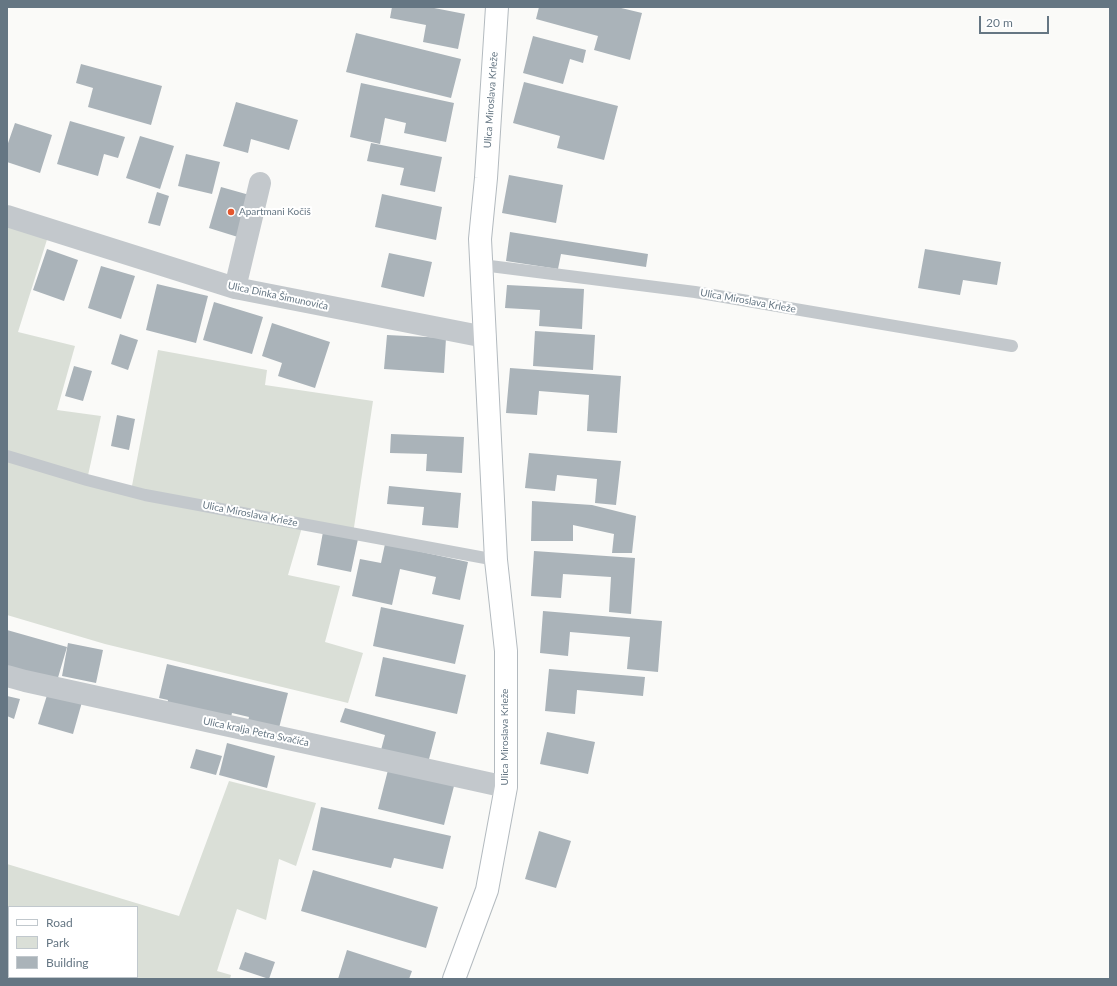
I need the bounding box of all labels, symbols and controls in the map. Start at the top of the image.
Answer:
scale bar [981,8,1051,34]
text: 20 m [986,15,1013,30]
street label: Ulica Miroslava Krleže [482,51,500,149]
place label: Apartmani Kočiš [239,206,311,218]
marker: Apartmani Kočiš [226,207,236,217]
street label: Ulica Dinka Šimunovića [227,279,329,313]
street label: Ulica Miroslava Krleže [699,287,797,315]
street label: Ulica Miroslava Krleže [201,499,299,529]
street label: Ulica Miroslava Krleže [499,689,511,785]
street label: Ulica kralja Petra Svačića [202,715,310,749]
legend [8,906,138,978]
text: Road [46,915,73,930]
text: Park [46,935,69,950]
text: Building [46,955,89,970]

